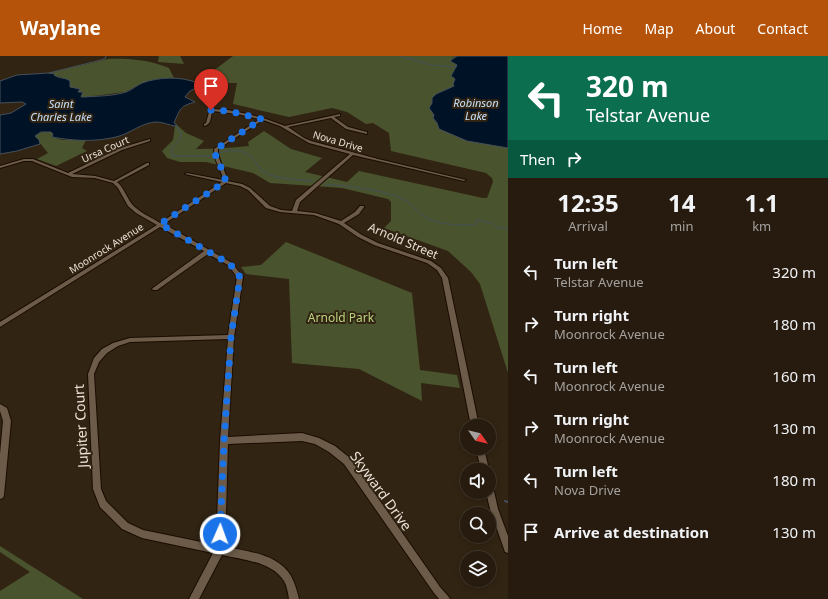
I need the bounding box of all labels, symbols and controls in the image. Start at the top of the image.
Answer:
text: Waylane [20,15,101,41]
text: Home [583,19,622,38]
text: Map [644,19,674,38]
text: About [696,19,735,38]
text: Contact [757,19,808,38]
text: 320 m [586,67,669,105]
pin [194,69,228,110]
icon: left [520,72,572,124]
icon: arrive [200,75,222,97]
water label: Robinson Lake [453,95,499,123]
water label: Saint Charles Lake [30,96,92,124]
text: Telstar Avenue [586,103,710,127]
street label: Nova Drive [311,127,365,155]
street label: Ursa Court [79,132,131,166]
icon: right [563,148,585,170]
text: Then [520,149,555,169]
text: 12:35 [557,186,619,219]
text: 14 [668,186,695,219]
text: 1.1 [745,186,779,219]
text: Arrival [568,217,608,235]
text: min [670,217,693,235]
text: km [752,217,771,235]
street label: Arnold Street [366,218,441,263]
street label: Moonrock Avenue [66,219,146,277]
text: Turn left [554,253,618,273]
icon: left [520,261,542,283]
text: 320 m [772,262,816,282]
text: Telstar Avenue [554,273,644,291]
text: Turn right [554,305,629,325]
park label: Arnold Park [308,309,375,326]
icon: right [520,313,542,335]
text: 180 m [772,314,816,334]
text: Moonrock Avenue [554,325,665,343]
text: Turn left [554,357,618,377]
icon: left [520,365,542,387]
text: 160 m [772,366,816,386]
text: Moonrock Avenue [554,377,665,395]
street label: Jupiter Court [69,384,92,470]
text: Turn right [554,409,629,429]
icon: right [520,417,542,439]
text: 130 m [772,418,816,438]
north arrow [460,419,496,455]
map controls [460,419,496,587]
text: Moonrock Avenue [554,429,665,447]
street label: Skyward Drive [346,447,417,534]
text: Turn left [554,461,618,481]
button: sound [460,463,496,499]
icon: left [520,469,542,491]
text: 180 m [772,470,816,490]
text: Nova Drive [554,481,621,499]
button: search [460,507,496,543]
position arrow [199,513,241,555]
icon: arrive [520,521,542,543]
text: Arrive at destination [554,522,709,542]
text: 130 m [772,522,816,542]
button: layers [460,551,496,587]

